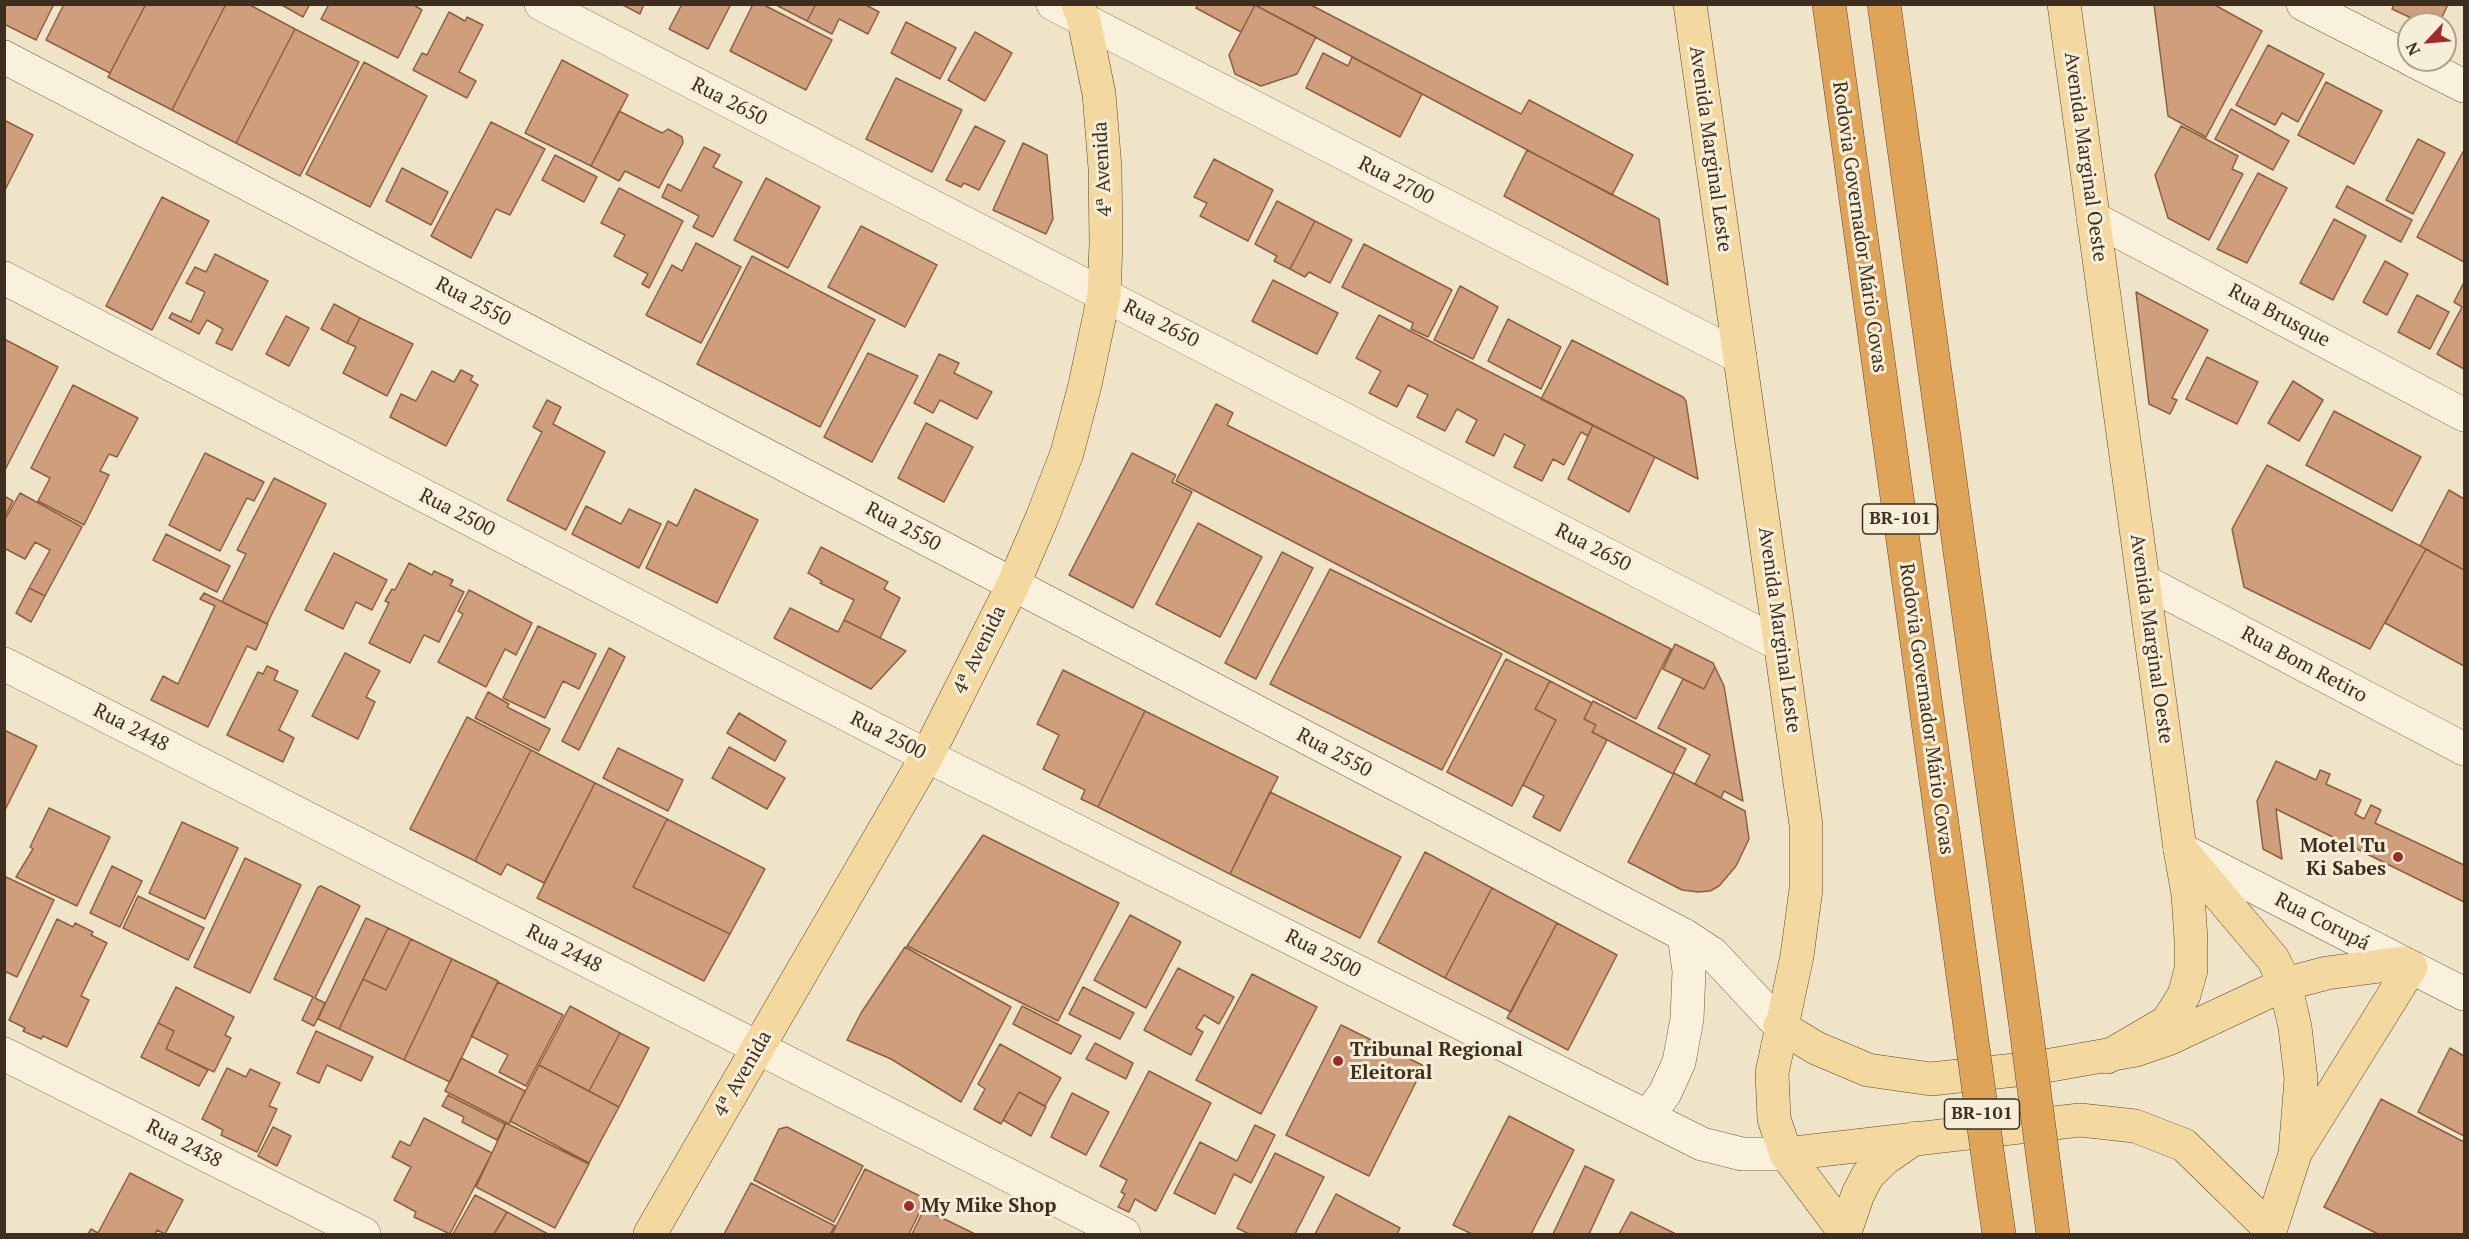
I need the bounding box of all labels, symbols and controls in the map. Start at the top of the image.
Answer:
north arrow [2397,12,2457,72]
text: N [2400,39,2425,59]
street label: Avenida Marginal Leste [1684,44,1736,254]
street label: Avenida Marginal Oeste [2058,51,2112,263]
street label: Rua 2650 [687,73,771,131]
street label: Rodovia Governador Mário Covas [1827,80,1891,374]
street label: 4ª Avenida [1089,121,1117,217]
street label: Rua 2700 [1354,152,1438,210]
street label: Rua 2550 [431,272,515,332]
street label: Rua Brusque [2224,279,2334,353]
street label: Rua 2650 [1119,295,1203,353]
street label: Rua 2500 [415,484,499,542]
street label: Rua 2550 [861,497,945,557]
road number: BR-101 [1862,504,1938,534]
street label: Rua 2650 [1551,519,1635,577]
street label: Avenida Marginal Leste [1753,525,1805,735]
street label: Avenida Marginal Oeste [2124,533,2178,745]
street label: Rodovia Governador Mário Covas [1894,562,1958,856]
street label: 4ª Avenida [948,602,1012,698]
street label: Rua Bom Retiro [2237,622,2371,708]
street label: Rua 2448 [89,699,173,757]
street label: Rua 2500 [846,707,930,765]
street label: Rua 2550 [1292,723,1376,783]
place label: Motel Tu Ki Sabes [2300,834,2386,881]
marker: Motel Tu Ki Sabes [2391,850,2405,864]
street label: Rua Corupá [2271,888,2373,956]
street label: Rua 2448 [522,920,606,978]
street label: Rua 2500 [1281,925,1365,983]
street label: 4ª Avenida [709,1027,777,1121]
place label: Tribunal Regional Eleitoral [1350,1038,1523,1085]
marker: Tribunal Regional Eleitoral [1331,1054,1345,1068]
road number: BR-101 [1944,1099,2020,1129]
street label: Rua 2438 [142,1115,226,1173]
place label: My Mike Shop [921,1194,1056,1218]
marker: My Mike Shop [902,1199,916,1213]

